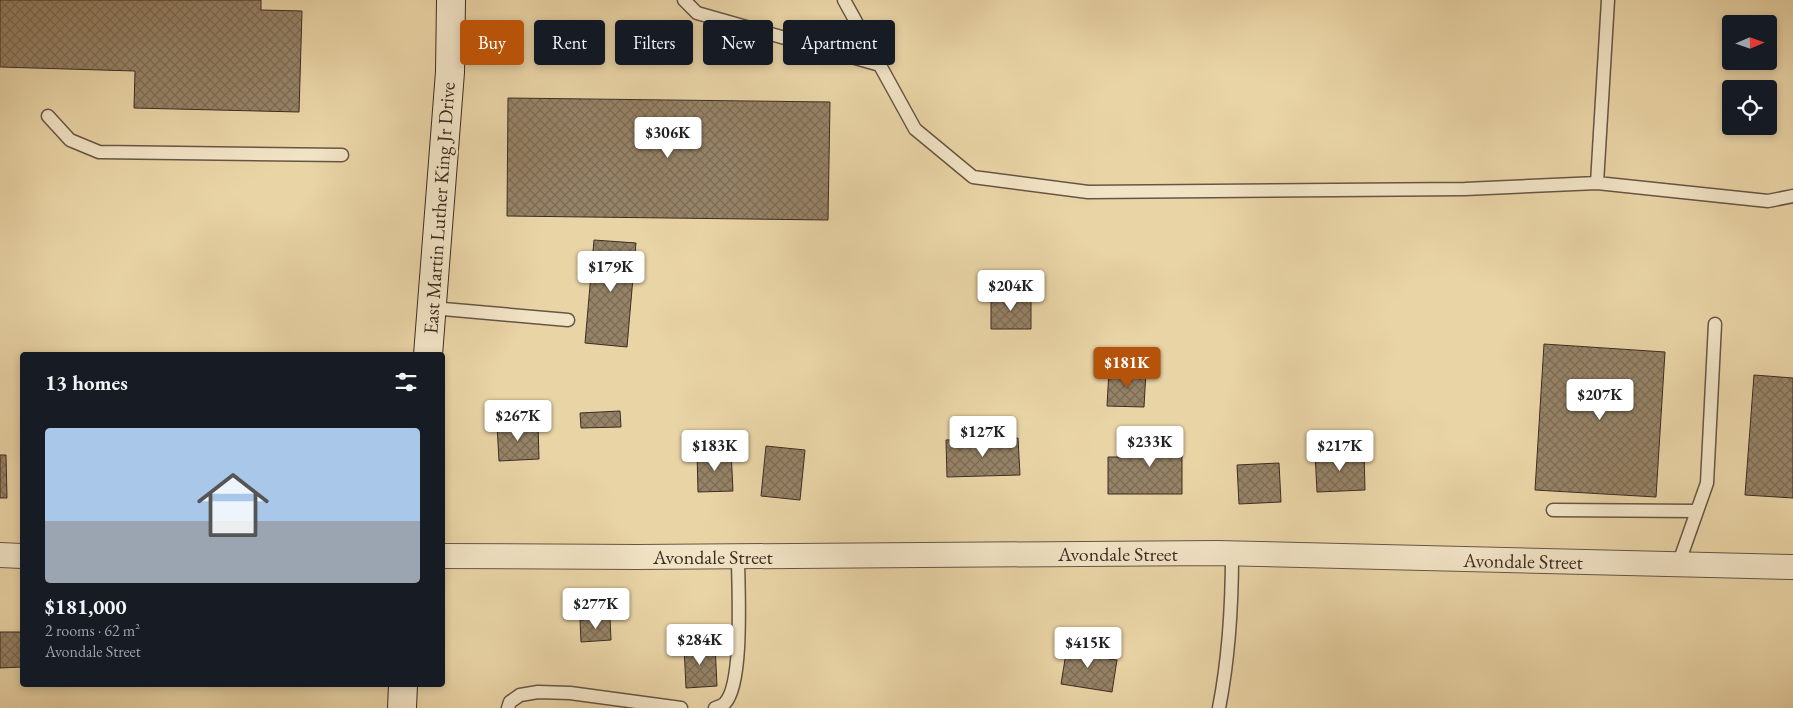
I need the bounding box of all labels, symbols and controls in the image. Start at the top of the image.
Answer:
north arrow [1722,15,1778,70]
map controls [1722,15,1777,135]
chip: Buy [460,20,524,65]
chip: Rent [534,20,605,65]
chip: Filters [615,20,693,65]
chip: New [703,20,773,65]
chip: Apartment [783,20,895,65]
button: locate [1722,80,1777,135]
street label: East Martin Luther King Jr Drive [417,81,461,335]
pin: $306K [633,116,703,159]
text: $306K [646,122,690,143]
pin: $179K [576,250,646,293]
text: $179K [589,256,633,277]
pin: $204K [976,270,1046,312]
text: $204K [989,275,1033,296]
pin: $181K [1092,346,1162,389]
text: $181K [1105,352,1149,373]
icon: filters [392,368,420,396]
text: 13 homes [45,369,128,396]
pin: $207K [1565,378,1635,421]
text: $207K [1578,384,1622,405]
pin: $267K [483,400,553,442]
text: $267K [496,405,540,426]
pin: $127K [948,416,1018,458]
text: $127K [961,421,1005,442]
pin: $233K [1115,426,1185,468]
pin: $183K [680,430,750,472]
pin: $217K [1305,430,1375,472]
text: $233K [1128,431,1172,452]
text: $183K [693,435,737,456]
text: $217K [1318,435,1362,456]
icon: home [188,460,278,550]
street label: Avondale Street [1057,541,1179,567]
street label: Avondale Street [652,544,774,570]
street label: Avondale Street [1462,547,1584,575]
pin: $277K [561,588,631,630]
text: $181,000 [45,593,127,620]
text: $277K [574,593,618,614]
text: 2 rooms · 62 m² [45,620,140,641]
pin: $284K [665,624,735,666]
pin: $415K [1053,626,1123,669]
text: $284K [678,629,722,650]
text: $415K [1066,632,1110,653]
text: Avondale Street [45,641,141,662]

